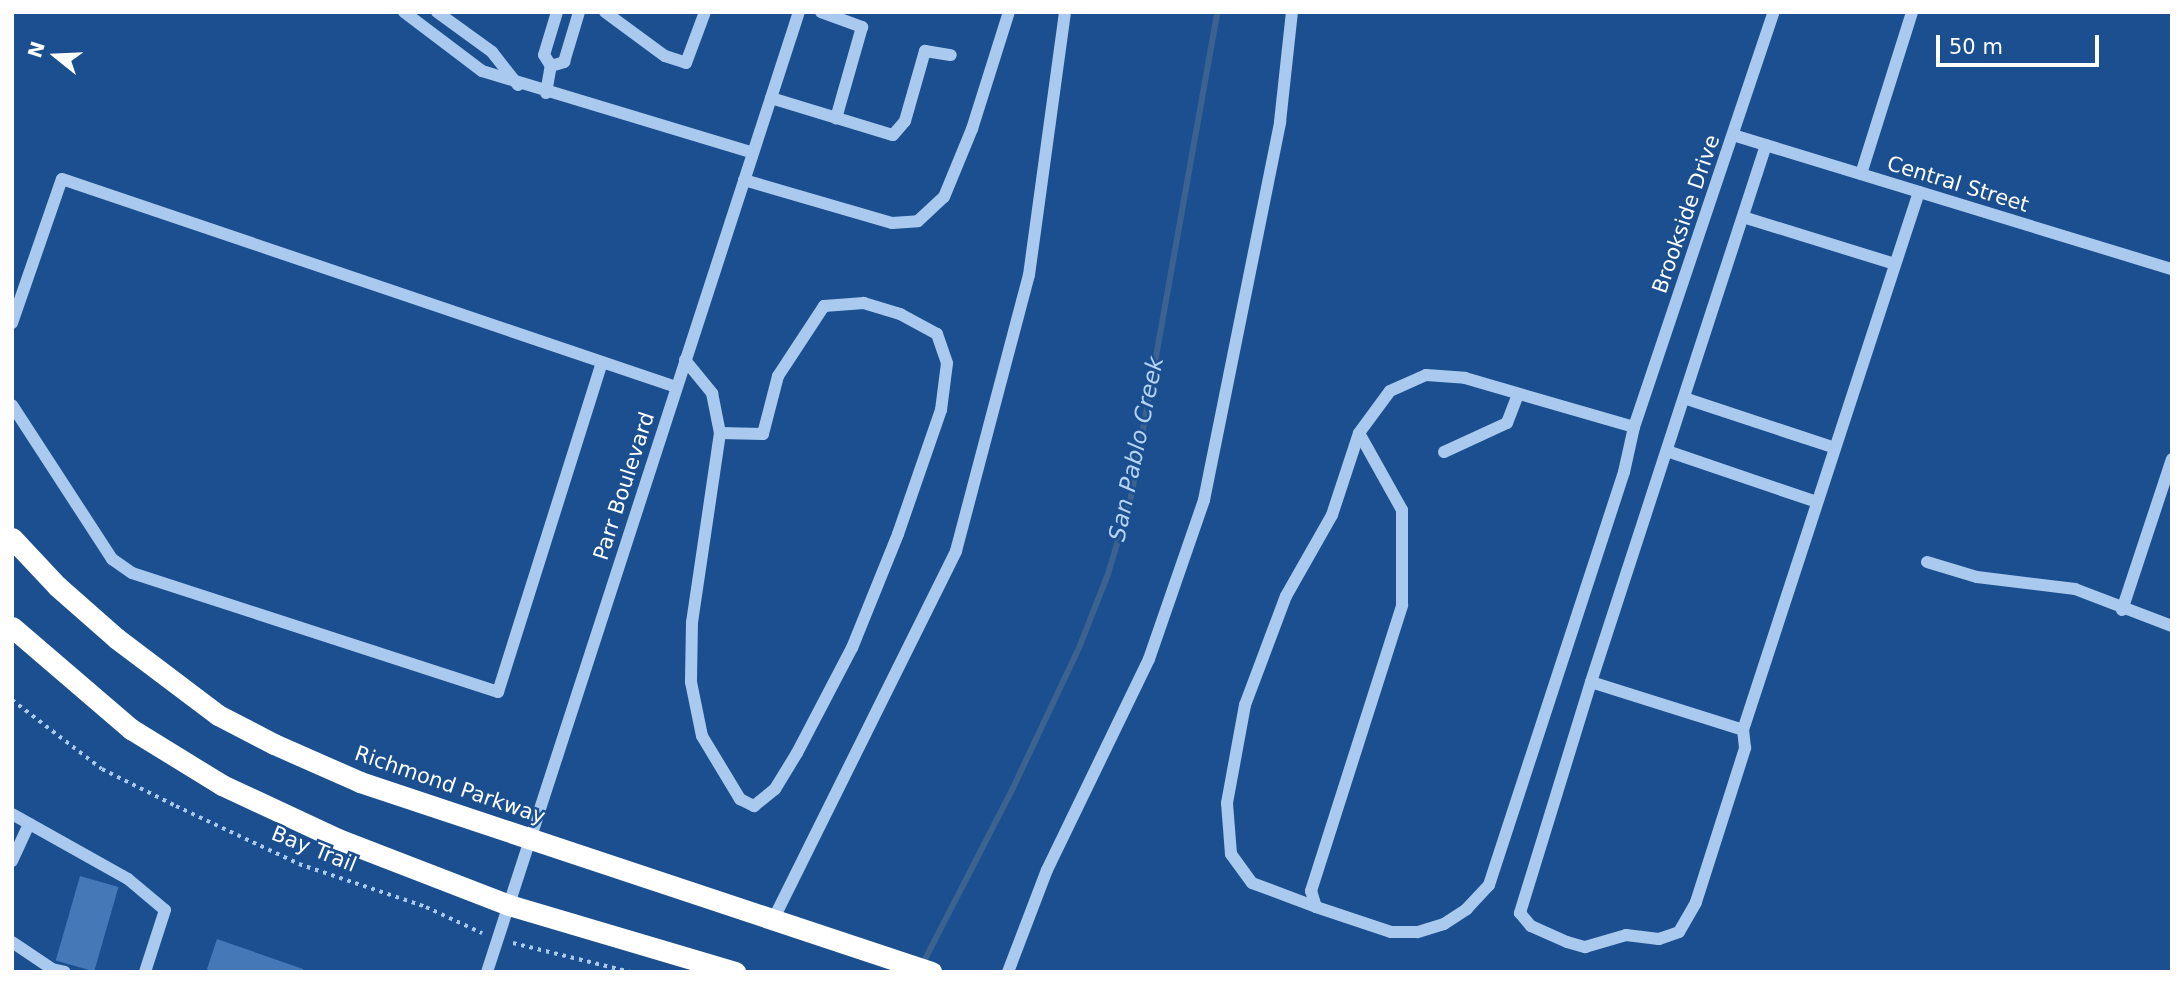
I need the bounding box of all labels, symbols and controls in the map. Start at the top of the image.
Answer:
north arrow [21,21,91,91]
scale bar [1939,21,2102,65]
text: 50 m [1949,35,2003,59]
text: N [23,39,49,60]
street label: Brookside Drive [1647,131,1725,297]
street label: Central Street [1884,150,2032,218]
water label: San Pablo Creek [1103,354,1169,544]
street label: Parr Boulevard [588,409,660,563]
street label: Richmond Parkway [351,741,549,829]
street label: Bay Trail [268,821,360,877]

